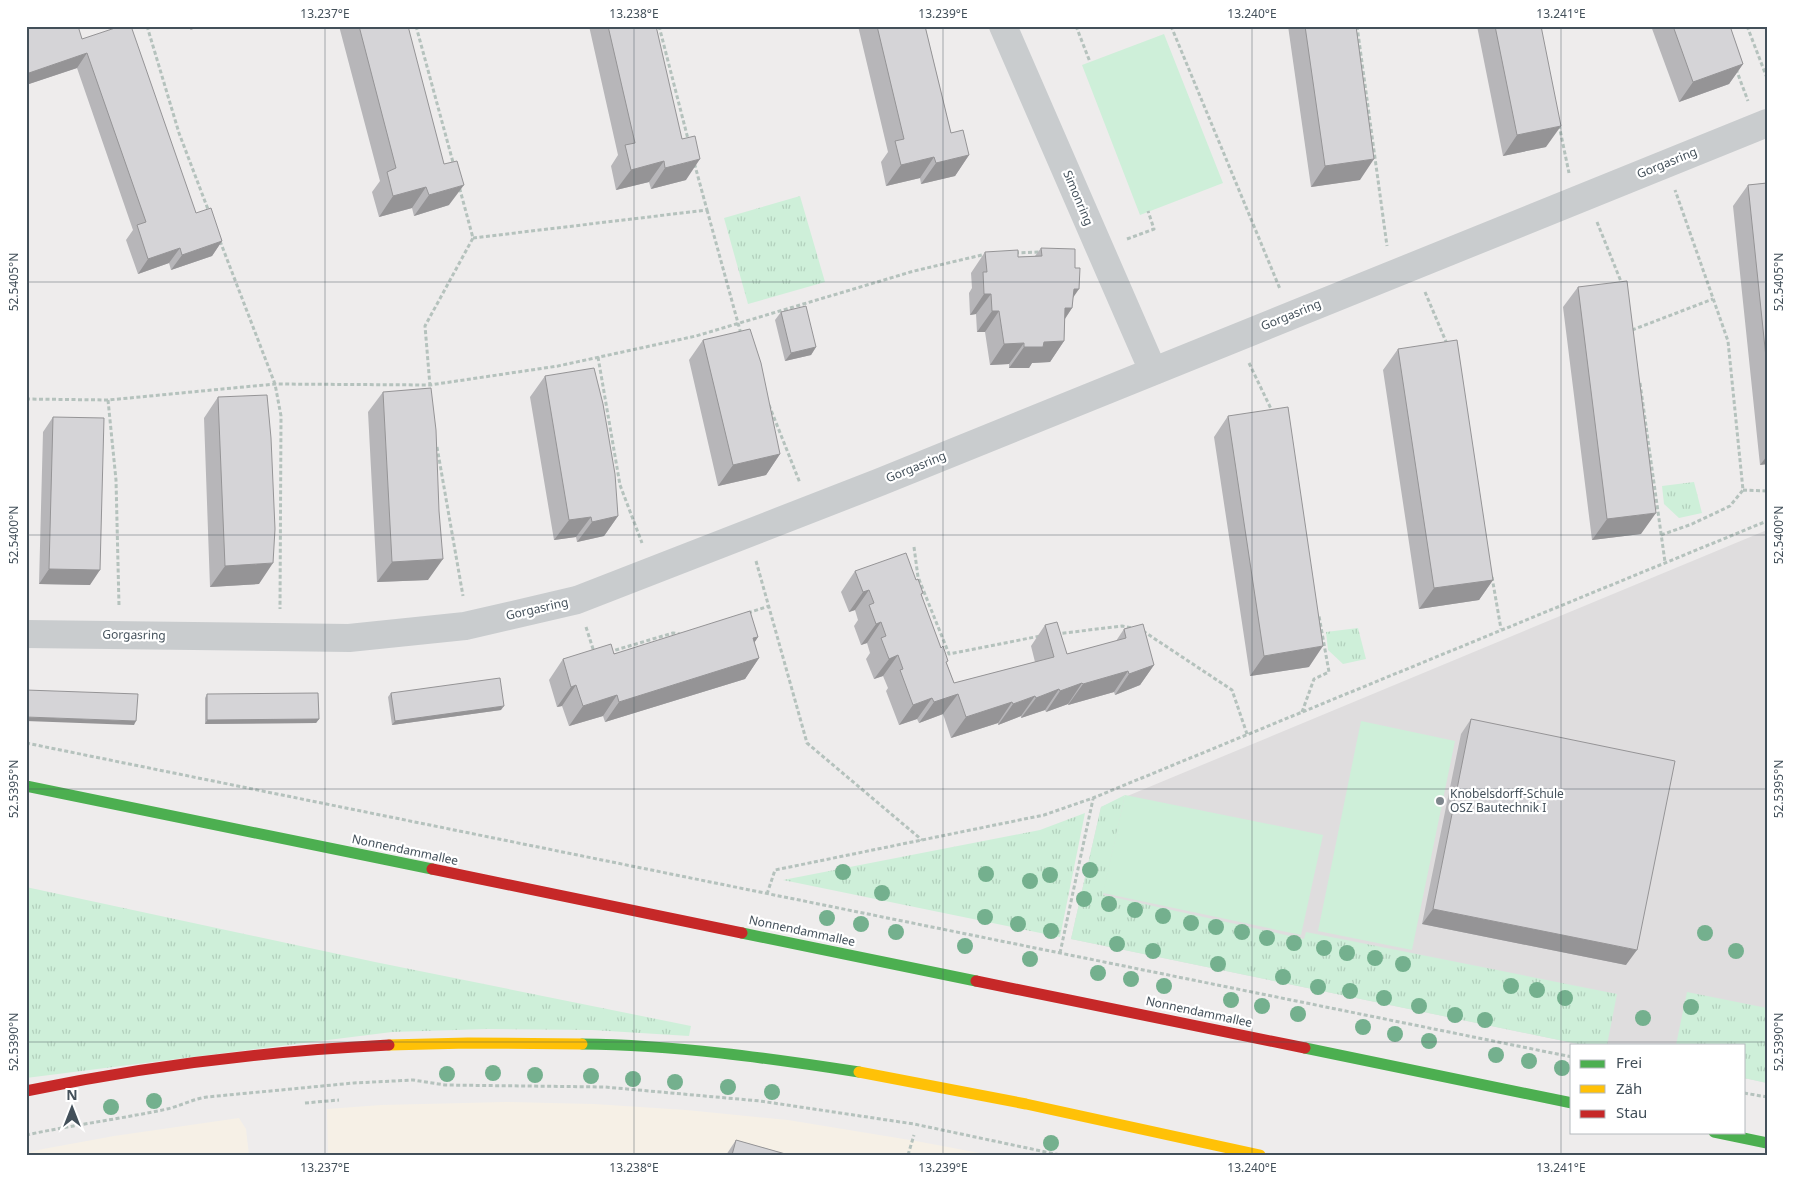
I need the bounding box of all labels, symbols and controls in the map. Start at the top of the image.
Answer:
text: 13.237°E [300,5,350,22]
text: 13.238°E [609,5,659,22]
text: 13.239°E [918,5,968,22]
text: 13.240°E [1227,5,1277,22]
text: 13.241°E [1536,5,1586,22]
street label: Gorgasring [1634,143,1699,182]
street label: Simonring [1059,168,1098,228]
text: 52.5405°N [5,253,22,311]
text: 52.5405°N [1770,253,1787,311]
street label: Gorgasring [1258,295,1323,334]
street label: Gorgasring [883,447,948,486]
text: 52.5400°N [5,506,22,564]
text: 52.5400°N [1770,506,1787,564]
street label: Gorgasring [504,593,570,624]
street label: Gorgasring [102,625,166,644]
text: 52.5395°N [5,760,22,818]
text: 52.5395°N [1770,760,1787,818]
place label: Knobelsdorff-Schule OSZ Bautechnik I [1450,785,1564,816]
marker: Knobelsdorff-Schule OSZ Bautechnik I [1434,795,1446,807]
street label: Nonnendammallee [350,830,460,869]
street label: Nonnendammallee [747,911,857,950]
street label: Nonnendammallee [1144,992,1254,1031]
text: 52.5390°N [5,1013,22,1071]
text: 52.5390°N [1770,1013,1787,1071]
legend [1570,1044,1746,1134]
text: Frei [1616,1052,1642,1072]
text: Zäh [1616,1078,1642,1098]
north arrow [48,1084,98,1134]
text: N [66,1085,78,1104]
text: Stau [1616,1102,1647,1122]
text: 13.237°E [300,1159,350,1176]
text: 13.238°E [609,1159,659,1176]
text: 13.239°E [918,1159,968,1176]
text: 13.240°E [1227,1159,1277,1176]
text: 13.241°E [1536,1159,1586,1176]

